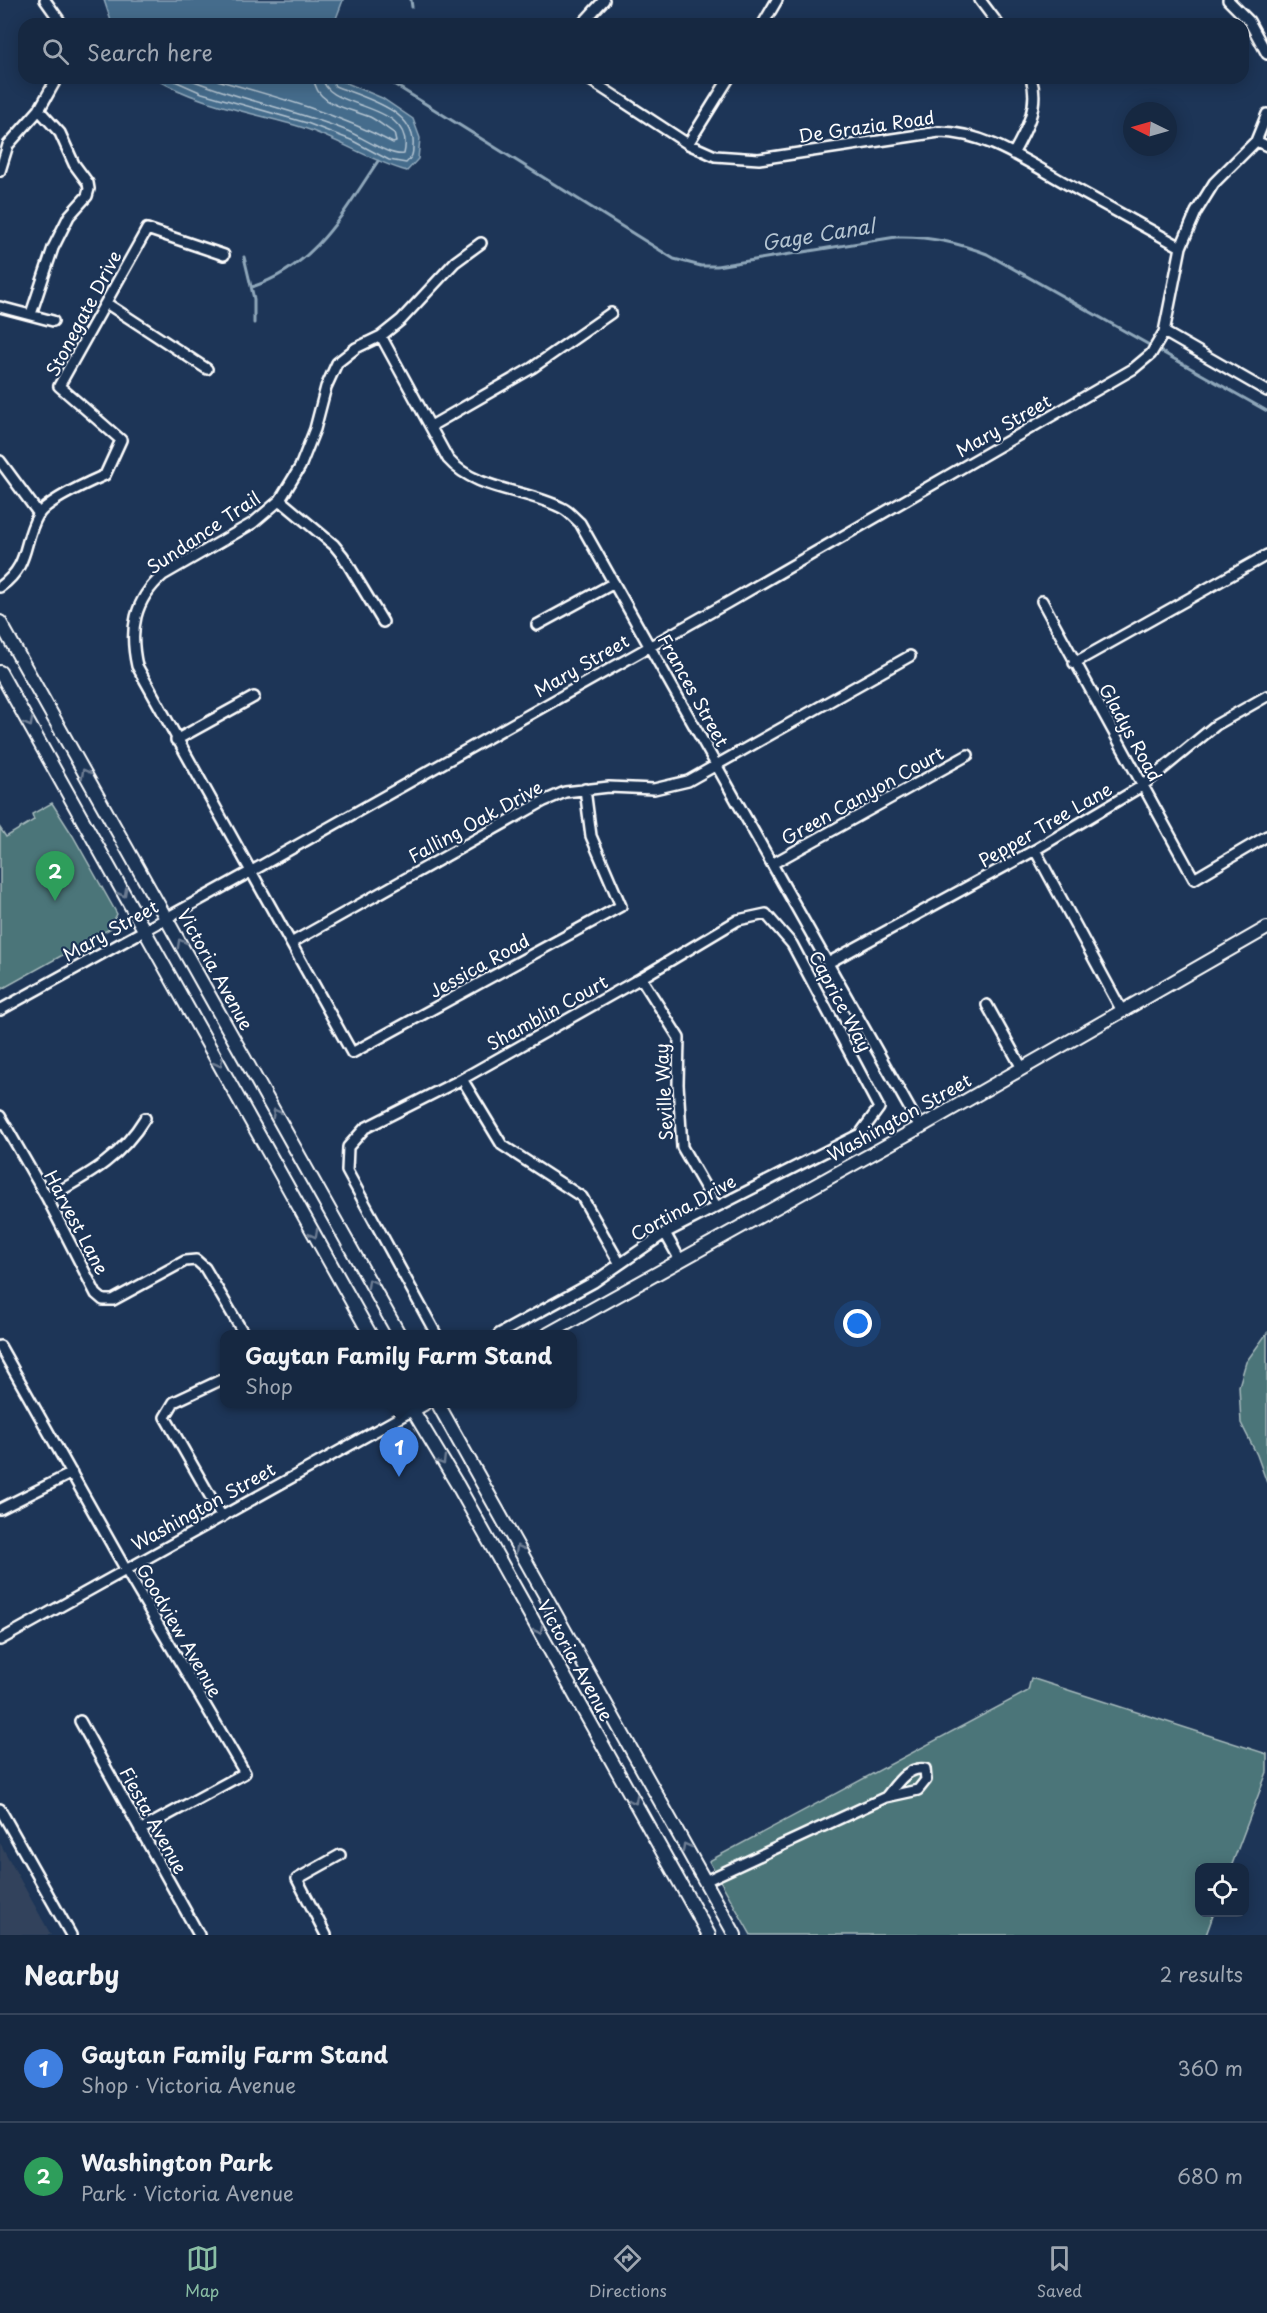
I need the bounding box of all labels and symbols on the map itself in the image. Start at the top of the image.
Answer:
north arrow [1123,102,1177,156]
street label: De Grazia Road [796,103,936,149]
water label: Gage Canal [759,210,880,258]
street label: Stonegate Drive [38,245,128,381]
street label: Mary Street [950,387,1056,463]
street label: Sundance Trail [141,484,265,580]
street label: Mary Street [528,627,634,703]
street label: Frances Street [652,629,736,751]
street label: Gladys Road [1093,678,1169,786]
one-way arrow [22,717,33,727]
street label: Green Canyon Court [776,739,948,851]
one-way arrow [81,769,93,779]
street label: Falling Oak Drive [403,773,547,869]
street label: Pepper Tree Lane [973,775,1117,873]
pin: 2 [36,852,74,901]
one-way arrow [116,887,128,897]
street label: Mary Street [57,893,163,967]
street label: Victoria Avenue [171,903,261,1035]
street label: Jessica Road [424,926,534,1004]
one-way arrow [177,938,188,949]
street label: Caprice Way [803,945,879,1057]
street label: Shamblin Court [482,968,612,1056]
street label: Seville Way [647,1043,679,1141]
one-way arrow [212,1057,223,1067]
street label: Washington Street [822,1066,976,1168]
one-way arrow [272,1109,283,1119]
street label: Harvest Lane [38,1165,116,1279]
street label: Cortina Drive [625,1167,741,1247]
one-way arrow [307,1227,318,1238]
one-way arrow [367,1279,378,1290]
your location [843,1309,872,1338]
pin: 1 [380,1428,418,1477]
street label: Washington Street [126,1455,280,1557]
one-way arrow [435,1455,447,1465]
one-way arrow [515,1545,526,1555]
street label: Goodview Avenue [131,1558,229,1702]
street label: Victoria Avenue [531,1594,621,1726]
one-way arrow [531,1624,543,1634]
street label: Fiesta Avenue [113,1762,195,1879]
one-way arrow [627,1794,638,1804]
one-way arrow [682,1843,693,1853]

